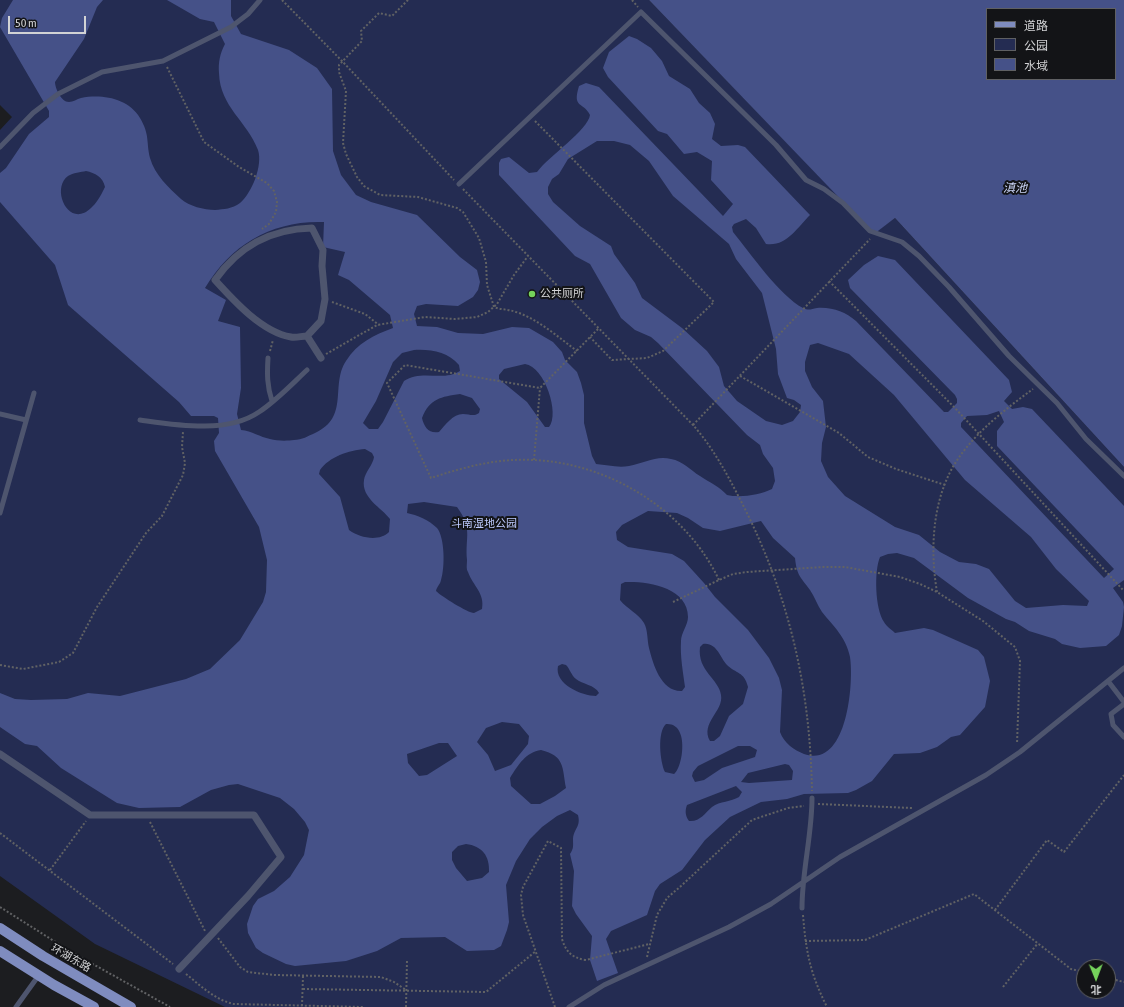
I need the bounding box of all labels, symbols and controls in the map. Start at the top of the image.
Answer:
scale bar [10,8,88,34]
legend [986,8,1116,80]
text: 50 m [15,16,37,30]
text: 道路 [1024,19,1048,33]
text: 公园 [1024,39,1048,53]
text: 水域 [1024,59,1048,73]
water label: 滇池 [1003,181,1027,195]
place label: 公共厕所 [540,287,584,301]
marker: 公共厕所 [527,289,537,299]
park label: 斗南湿地公园 [451,517,517,531]
street label: 环湖东路 [49,941,93,975]
north arrow [1076,959,1116,999]
text: 北 [1091,984,1102,996]

